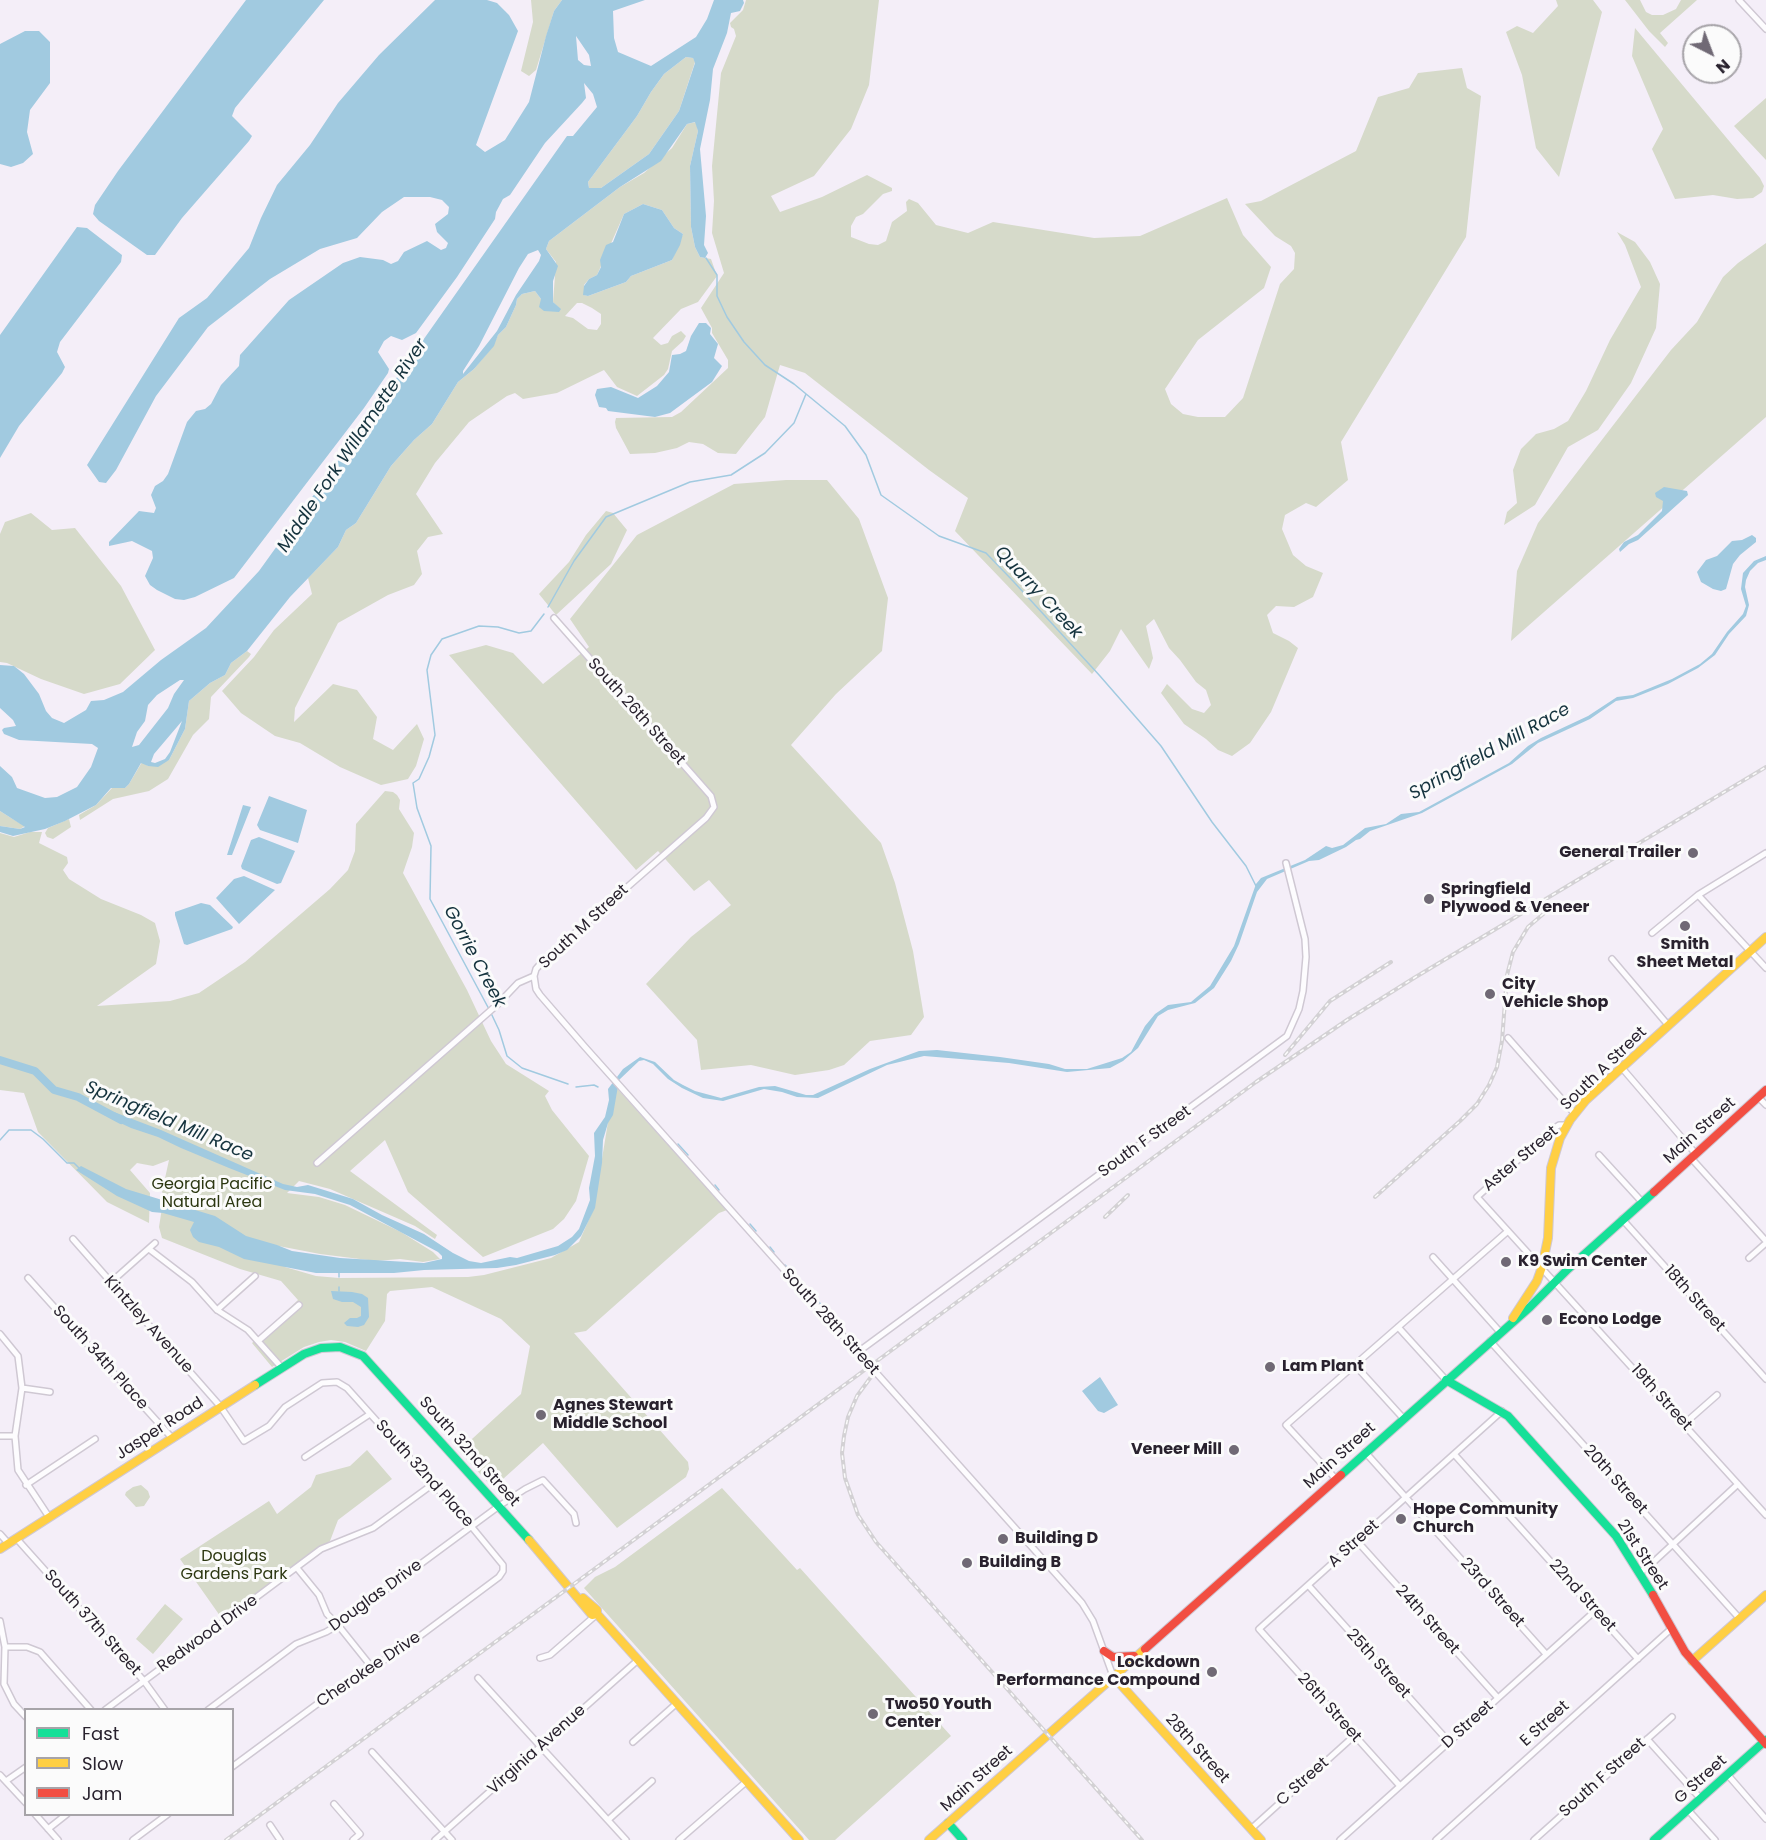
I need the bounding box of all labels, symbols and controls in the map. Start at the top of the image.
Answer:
north arrow [1682,24,1742,84]
text: N [1711,54,1735,79]
water label: Middle Fork Willamette River [273,335,433,557]
water label: Quarry Creek [990,542,1086,644]
street label: South 26th Street [583,655,689,769]
water label: Springfield Mill Race [1406,699,1574,805]
place label: General Trailer [1559,843,1681,863]
marker: General Trailer [1686,846,1700,860]
place label: Springfield Plywood & Veneer [1441,880,1589,918]
street label: South M Street [535,881,633,973]
marker: Springfield Plywood & Veneer [1422,892,1436,906]
water label: Gorrie Creek [438,902,510,1012]
marker: Smith Sheet Metal [1678,919,1692,933]
place label: Smith Sheet Metal [1637,935,1733,973]
place label: City Vehicle Shop [1502,975,1608,1013]
marker: City Vehicle Shop [1483,987,1497,1001]
street label: South A Street [1557,1023,1651,1115]
water label: Springfield Mill Race [82,1077,256,1167]
street label: Main Street [1660,1094,1740,1168]
street label: South F Street [1095,1102,1195,1182]
street label: Aster Street [1480,1122,1562,1196]
park label: Georgia Pacific Natural Area [151,1175,273,1213]
place label: K9 Swim Center [1518,1252,1647,1272]
marker: K9 Swim Center [1499,1255,1513,1269]
street label: 18th Street [1659,1262,1729,1336]
street label: South 28th Street [777,1265,883,1379]
street label: Kintzley Avenue [99,1272,197,1378]
street label: South 34th Place [48,1302,152,1414]
place label: Econo Lodge [1559,1310,1661,1330]
marker: Econo Lodge [1540,1313,1554,1327]
place label: Lam Plant [1282,1357,1364,1377]
marker: Lam Plant [1263,1360,1277,1374]
street label: 19th Street [1626,1361,1696,1435]
street label: South 32nd Street [415,1393,523,1511]
street label: Jasper Road [113,1394,207,1464]
place label: Agnes Stewart Middle School [553,1396,673,1434]
marker: Agnes Stewart Middle School [534,1408,548,1422]
street label: South 32nd Place [371,1416,477,1532]
street label: Main Street [1300,1419,1380,1493]
place label: Veneer Mill [1131,1440,1222,1460]
street label: 20th Street [1579,1441,1651,1519]
marker: Veneer Mill [1227,1443,1241,1457]
place label: Hope Community Church [1413,1500,1558,1538]
marker: Hope Community Church [1394,1512,1408,1526]
street label: A Street [1325,1516,1383,1572]
street label: 21st Street [1612,1516,1672,1594]
place label: Building D [1015,1529,1098,1549]
marker: Building D [996,1532,1010,1546]
park label: Douglas Gardens Park [180,1547,288,1585]
place label: Building B [979,1553,1061,1573]
street label: 23rd Street [1456,1554,1528,1632]
street label: Douglas Drive [326,1556,426,1636]
marker: Building B [960,1556,974,1570]
street label: 22nd Street [1545,1556,1619,1636]
street label: South 37th Street [40,1566,144,1680]
street label: 24th Street [1391,1581,1463,1659]
street label: Redwood Drive [154,1591,262,1677]
street label: 25th Street [1342,1625,1414,1703]
street label: Cherokee Drive [313,1628,425,1712]
place label: Lockdown Performance Compound [996,1653,1200,1691]
marker: Lockdown Performance Compound [1205,1665,1219,1679]
street label: 26th Street [1293,1669,1365,1747]
place label: Two50 Youth Center [885,1695,992,1733]
street label: D Street [1438,1697,1498,1753]
street label: E Street [1517,1697,1573,1751]
street label: Virginia Avenue [484,1701,590,1799]
marker: Two50 Youth Center [866,1707,880,1721]
legend [24,1708,234,1816]
street label: 28th Street [1161,1710,1233,1788]
text: Fast [82,1721,119,1746]
street label: South F Street [1556,1734,1650,1822]
street label: Main Street [937,1742,1017,1816]
text: Slow [82,1751,123,1776]
street label: G Street [1671,1752,1731,1808]
street label: C Street [1273,1754,1333,1810]
text: Jam [82,1781,122,1806]

